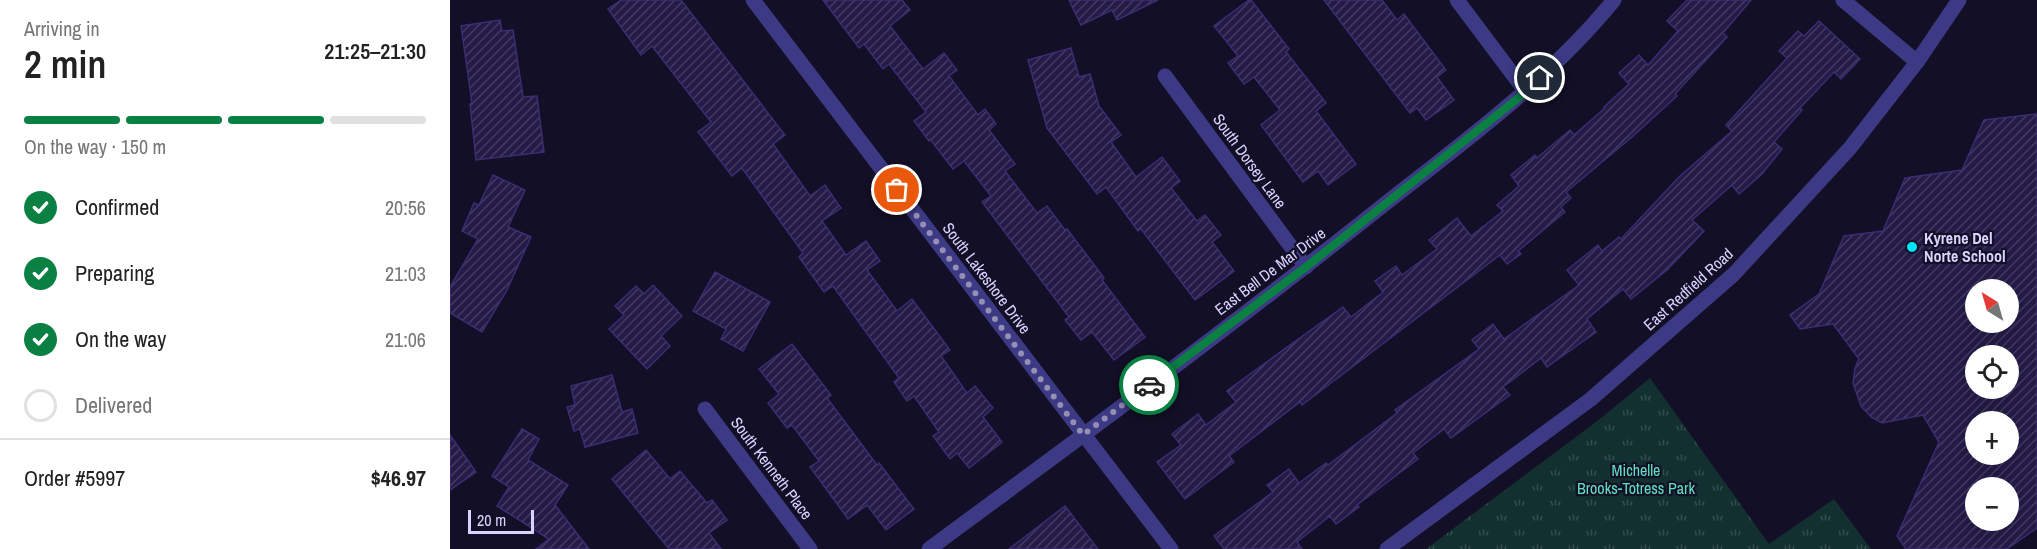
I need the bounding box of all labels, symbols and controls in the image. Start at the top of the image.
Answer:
text: Arriving in [24,15,100,42]
text: 21:25–21:30 [324,36,426,66]
text: 2 min [24,38,106,90]
pin [1514,52,1565,103]
icon: home [1523,61,1556,94]
street label: South Dorsey Lane [1208,109,1292,213]
text: On the way · 150 m [24,133,166,160]
pin [871,164,922,215]
icon: bag [880,173,913,206]
icon: check [24,191,57,224]
text: Confirmed [75,192,159,222]
text: 20:56 [385,194,426,221]
street label: South Lakeshore Drive [938,218,1036,338]
street label: East Bell De Mar Drive [1210,222,1330,320]
place label: Kyrene Del Norte School [1924,227,2006,267]
marker: Kyrene Del Norte School [1905,240,1919,254]
street label: East Redfield Road [1638,243,1738,335]
icon: check [24,257,57,290]
text: Preparing [75,258,154,288]
text: 21:03 [385,260,426,287]
north arrow [1965,279,2019,333]
map controls [1965,279,2019,531]
icon: check [24,323,57,356]
text: On the way [75,324,166,354]
text: 21:06 [385,326,426,353]
button: locate [1965,345,2019,399]
courier [1119,355,1179,415]
icon: car [1133,369,1166,402]
text: Delivered [75,390,152,420]
button: + [1965,411,2019,465]
street label: South Kenneth Place [726,412,818,524]
park label: Michelle Brooks-Totress Park [1577,459,1695,499]
text: Order #5997 [24,463,125,493]
text: $46.97 [371,463,426,493]
button: − [1965,477,2019,531]
scale bar [468,507,534,534]
text: 20 m [477,509,506,531]

